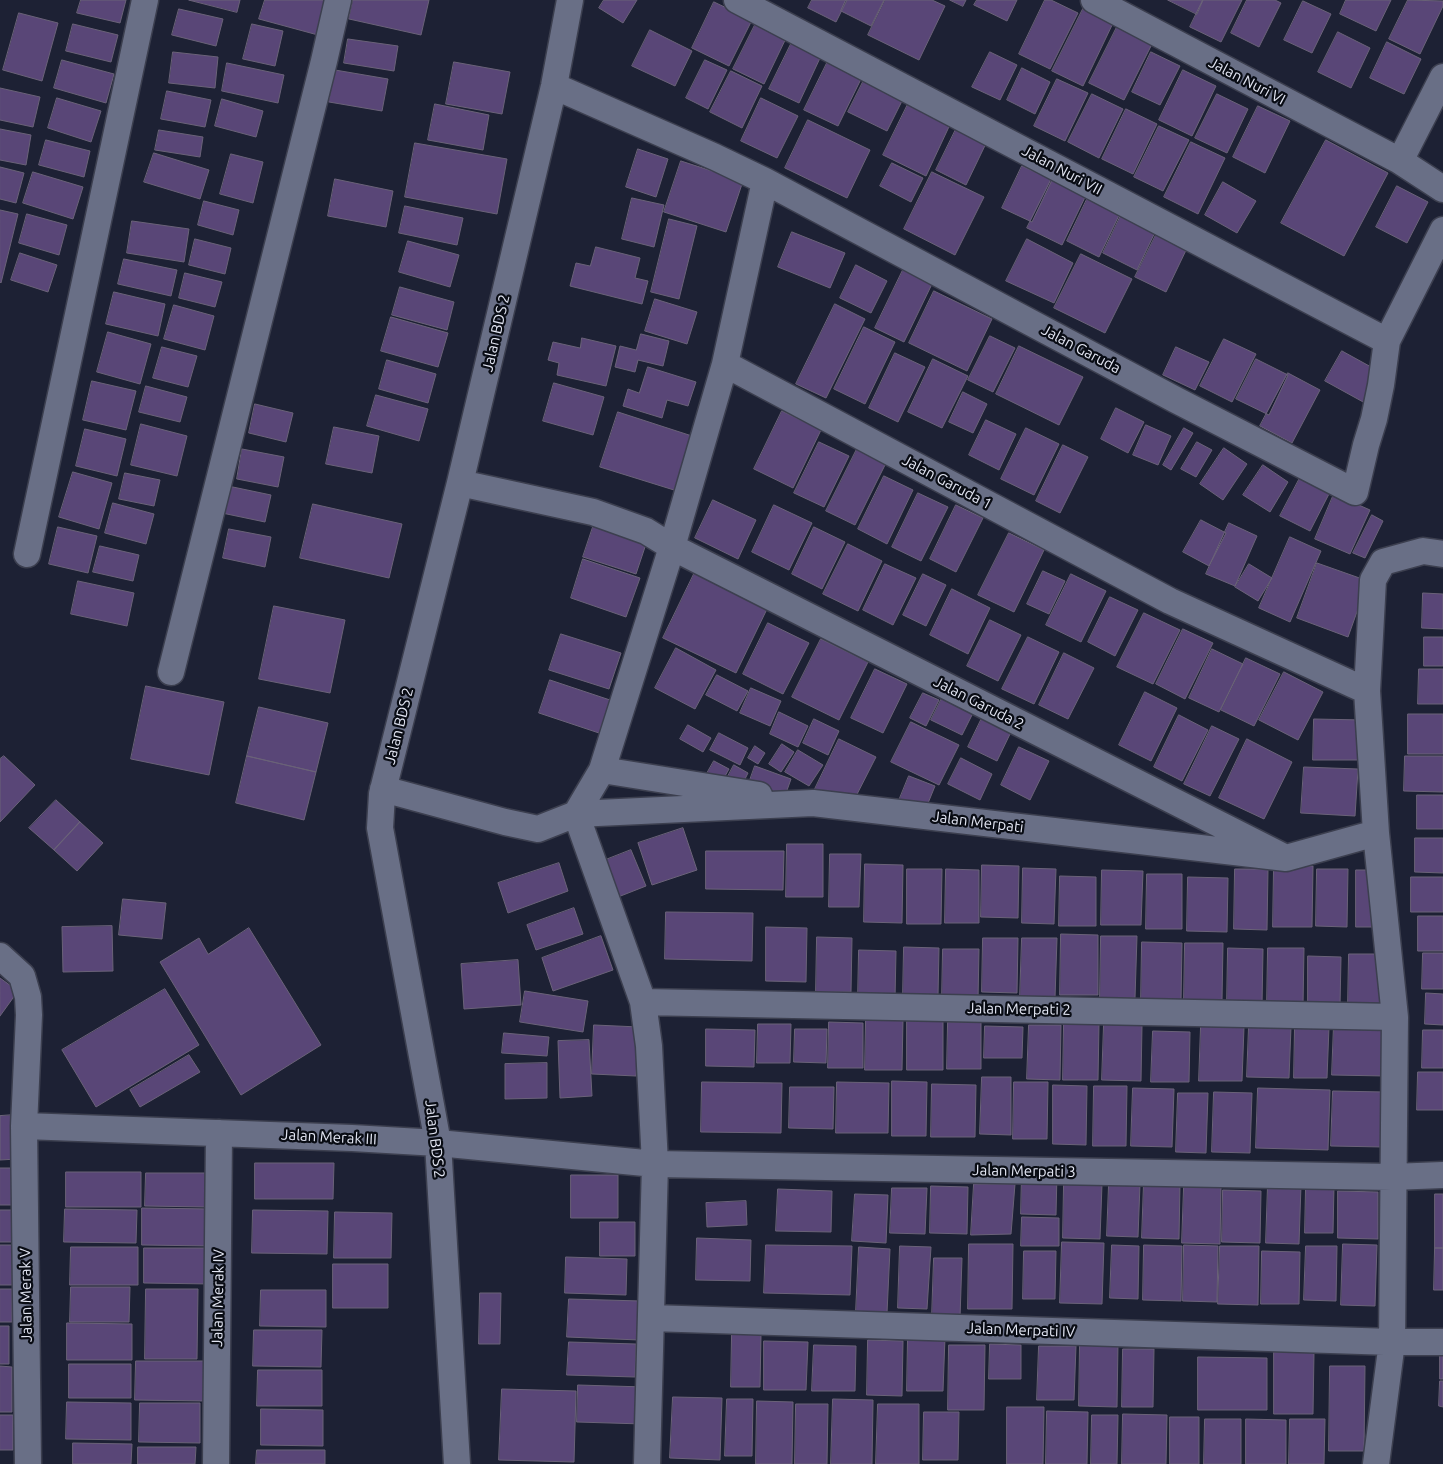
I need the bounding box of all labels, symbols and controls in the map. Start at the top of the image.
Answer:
street label: Jalan Nuri VI [1206,53,1288,109]
street label: Jalan Nuri VII [1019,141,1105,199]
street label: Jalan BDS 2 [478,293,514,373]
street label: Jalan Garuda [1038,321,1124,377]
street label: Jalan Garuda 1 [899,451,995,513]
street label: Jalan Garuda 2 [931,672,1027,734]
street label: Jalan BDS 2 [381,686,417,766]
street label: Jalan Merpati [931,807,1025,837]
street label: Jalan Merpati 2 [967,999,1071,1019]
street label: Jalan BDS 2 [421,1099,449,1179]
street label: Jalan Merak III [281,1126,377,1148]
street label: Jalan Merpati 3 [972,1161,1076,1181]
street label: Jalan Merak V [16,1248,36,1342]
street label: Jalan Merak IV [208,1249,228,1347]
street label: Jalan Merpati IV [966,1319,1076,1341]

